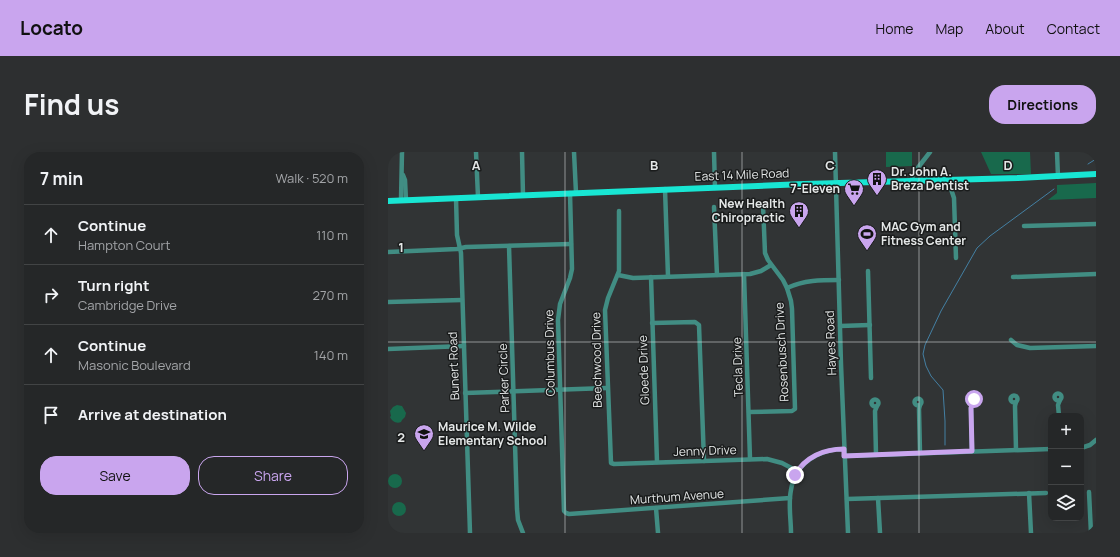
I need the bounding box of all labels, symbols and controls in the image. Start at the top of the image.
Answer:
text: Locato [20,15,83,41]
text: Home [876,19,913,38]
text: Map [935,19,963,38]
text: About [985,19,1025,38]
text: Contact [1047,19,1100,38]
text: Find us [24,85,119,123]
button: Directions [989,85,1096,124]
text: A [472,156,481,174]
text: B [650,156,658,174]
text: C [825,156,835,174]
text: D [1003,156,1013,174]
place label: Dr. John A. Breza Dentist [891,163,969,194]
street label: East 14 Mile Road [694,164,790,185]
text: 7 min [40,167,83,190]
building icon: Dr. John A. Breza Dentist [866,168,888,196]
text: Walk · 520 m [275,169,348,187]
supermarket icon: 7-Eleven [843,178,865,206]
place label: 7-Eleven [790,180,840,197]
place label: New Health Chiropractic [712,195,785,226]
building icon: New Health Chiropractic [788,200,810,228]
text: Continue [78,215,146,236]
place label: MAC Gym and Fitness Center [881,218,966,249]
sports icon: MAC Gym and Fitness Center [856,223,878,251]
icon: ahead [40,224,62,246]
text: 110 m [316,226,348,244]
text: Hampton Court [78,236,170,254]
text: 1 [398,238,404,256]
text: Turn right [78,275,149,296]
icon: right [40,284,62,306]
text: 270 m [313,286,348,304]
text: Cambridge Drive [78,296,177,314]
street label: Rosenbusch Drive [770,302,793,402]
street label: Columbus Drive [540,309,559,397]
street label: Hayes Road [821,310,840,376]
street label: Beechwood Drive [587,312,606,408]
street label: Bunert Road [444,331,463,401]
text: Continue [78,335,146,356]
street label: Gloede Drive [634,335,653,405]
street label: Tecla Drive [728,337,747,397]
street label: Parker Circle [494,343,513,413]
icon: ahead [40,344,62,366]
text: 140 m [314,346,348,364]
text: Masonic Boulevard [78,356,191,374]
route start [965,390,983,408]
icon: arrive [40,404,62,426]
text: Arrive at destination [78,404,227,425]
map controls [1048,413,1084,521]
button: + [1048,413,1084,449]
place label: Maurice M. Wilde Elementary School [438,418,547,449]
school or university icon: Maurice M. Wilde Elementary School [413,423,435,451]
text: 2 [397,428,405,446]
street label: Jenny Drive [673,441,737,460]
button: − [1048,449,1084,485]
button: Save [40,456,190,495]
button: Share [198,456,348,495]
route end [786,466,804,484]
street label: Murthum Avenue [629,485,725,508]
button: layers [1048,485,1084,521]

